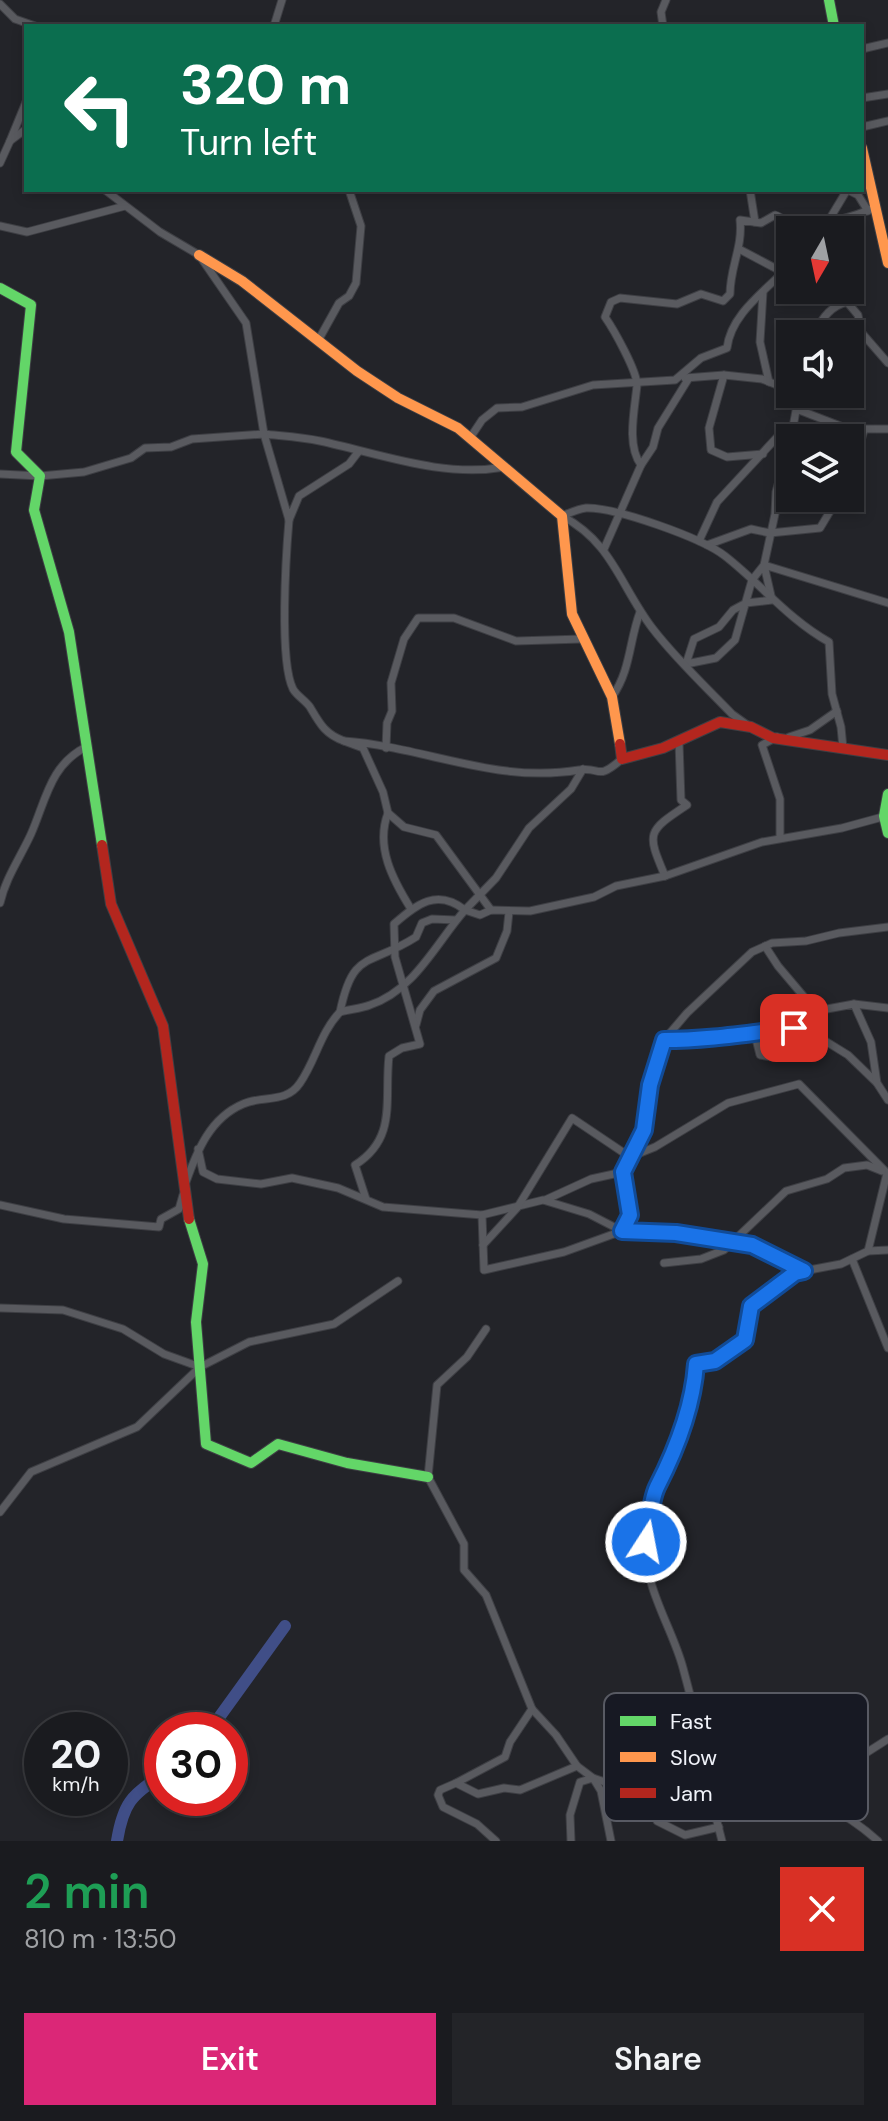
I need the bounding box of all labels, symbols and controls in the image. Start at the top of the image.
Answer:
text: 320 m [180,48,351,121]
icon: left [48,56,152,160]
text: Turn left [180,119,317,166]
north arrow [776,216,864,304]
map controls [776,216,864,512]
button: sound [776,320,864,408]
button: layers [776,424,864,512]
pin [760,994,828,1062]
icon: arrive [772,1006,816,1050]
position arrow [604,1500,688,1584]
legend [604,1693,868,1821]
text: Fast [670,1707,712,1736]
speed limit sign: 30 [144,1712,248,1816]
text: 20 [50,1728,102,1780]
text: Slow [670,1743,717,1772]
text: km/h [52,1771,100,1797]
text: Jam [670,1779,713,1808]
text: 2 min [24,1860,150,1923]
button: close [780,1867,864,1951]
text: 810 m · 13:50 [24,1922,177,1956]
button: Exit [24,2013,436,2105]
button: Share [452,2013,864,2105]

